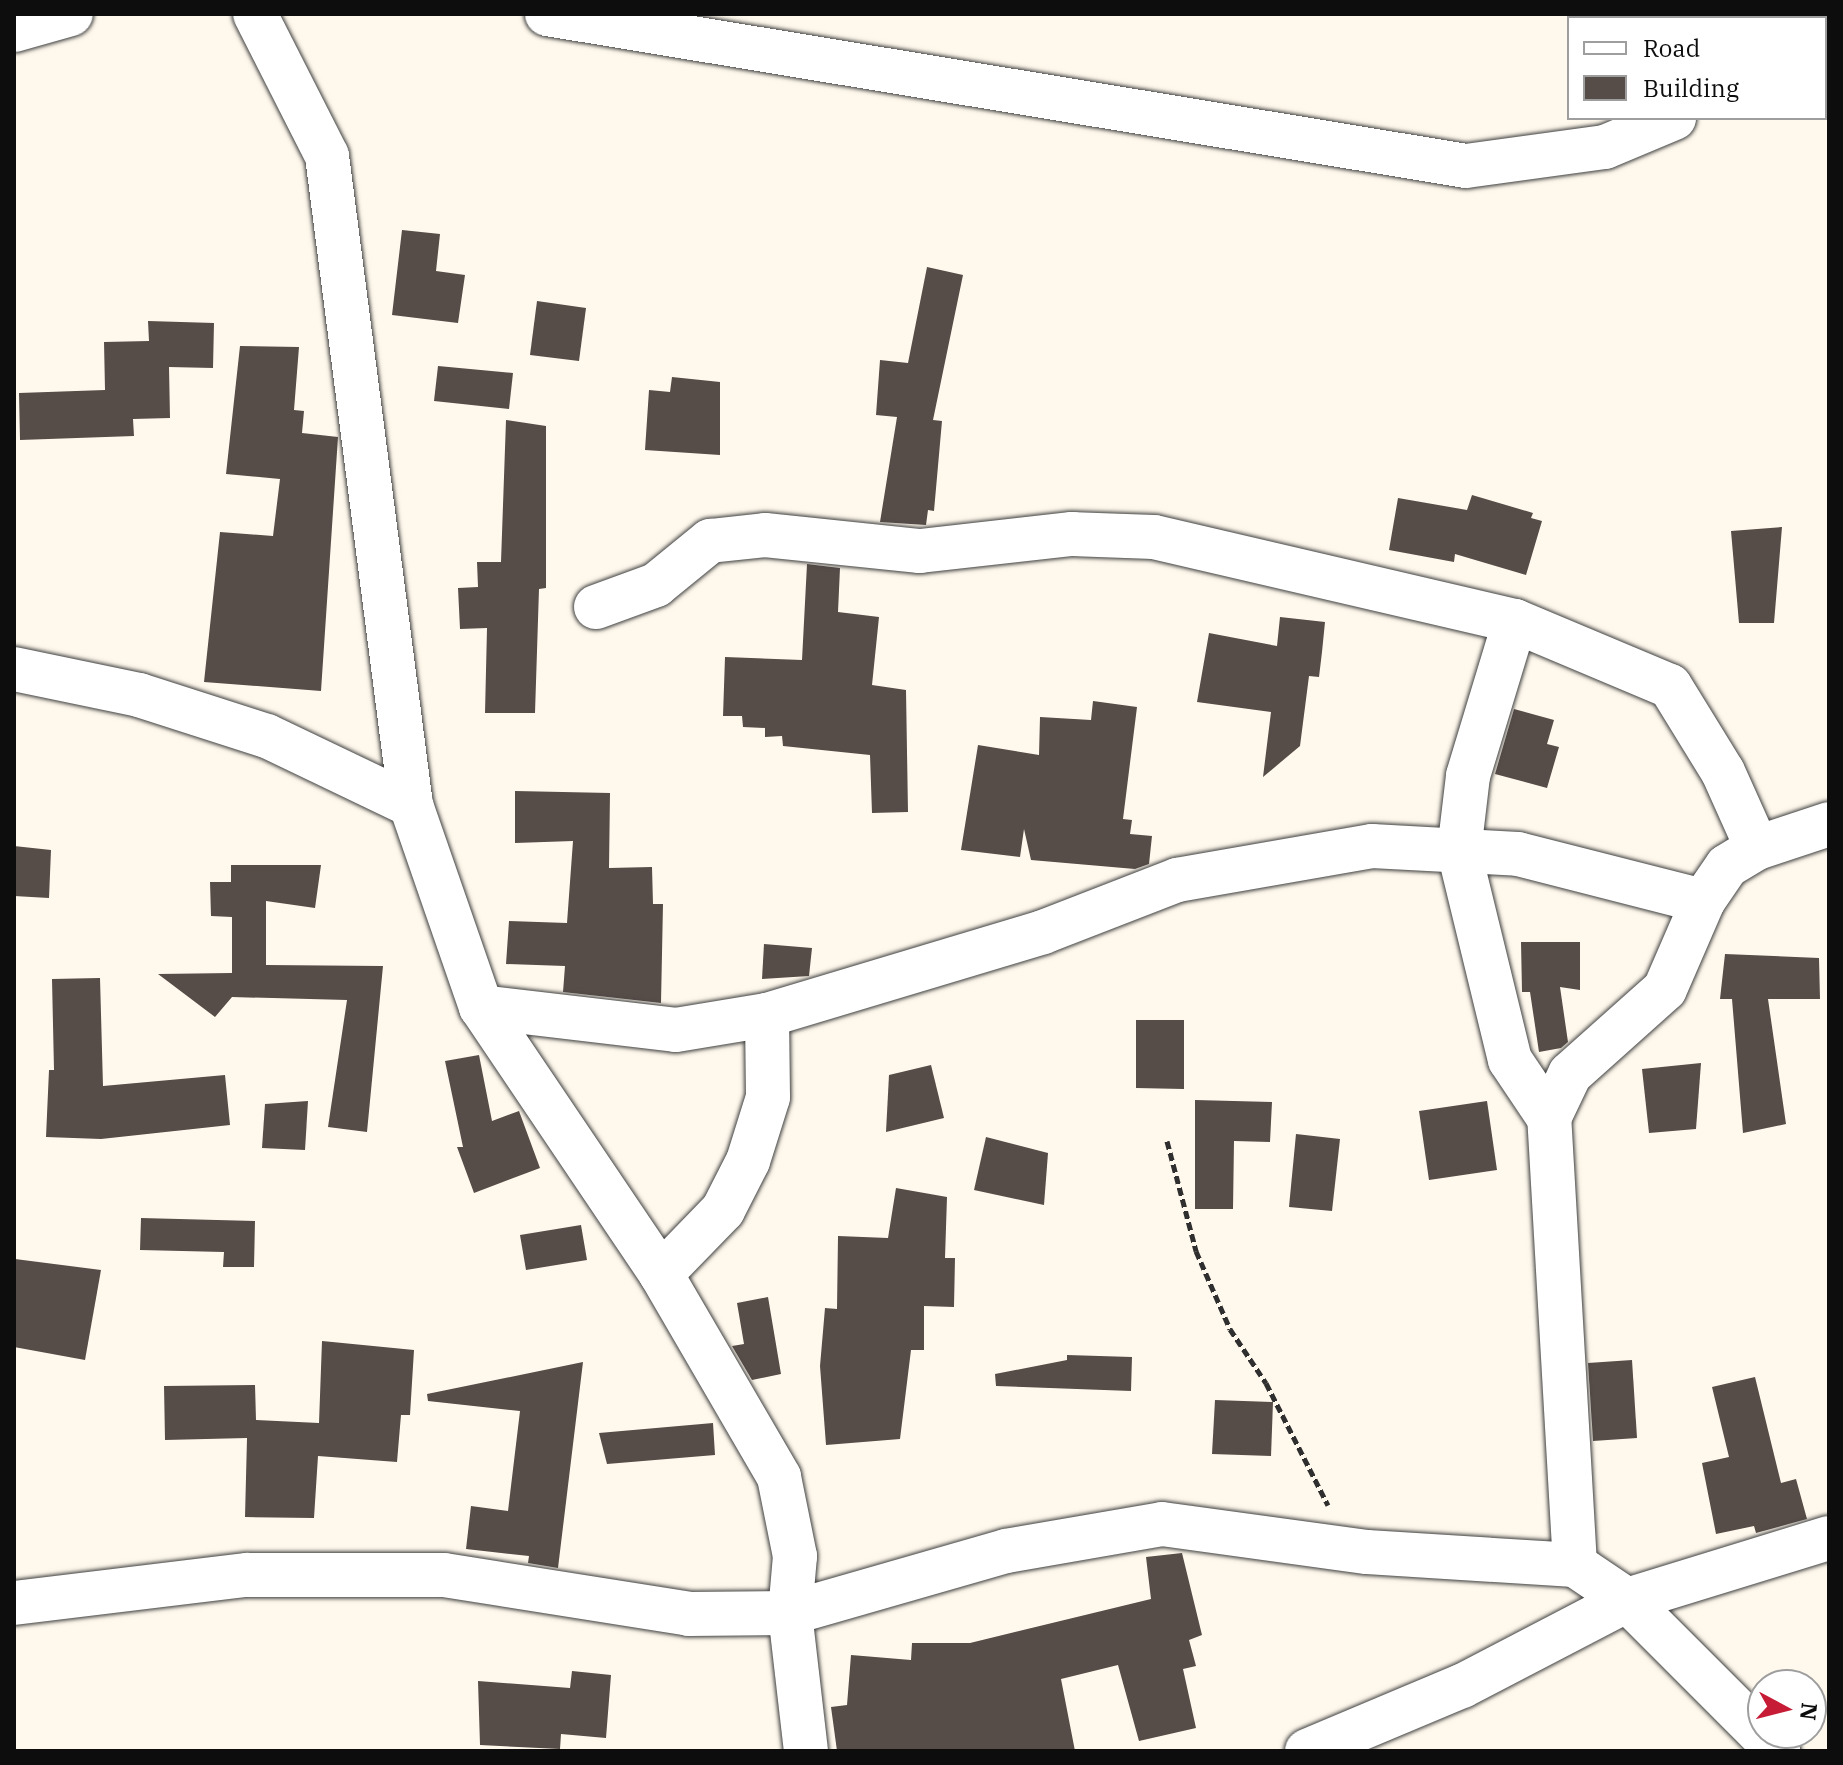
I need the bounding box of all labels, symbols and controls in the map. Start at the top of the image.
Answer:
legend [1567,16,1827,120]
text: Road [1643,32,1700,64]
text: Building [1643,72,1739,104]
north arrow [1747,1669,1827,1749]
text: N [1794,1701,1825,1722]

